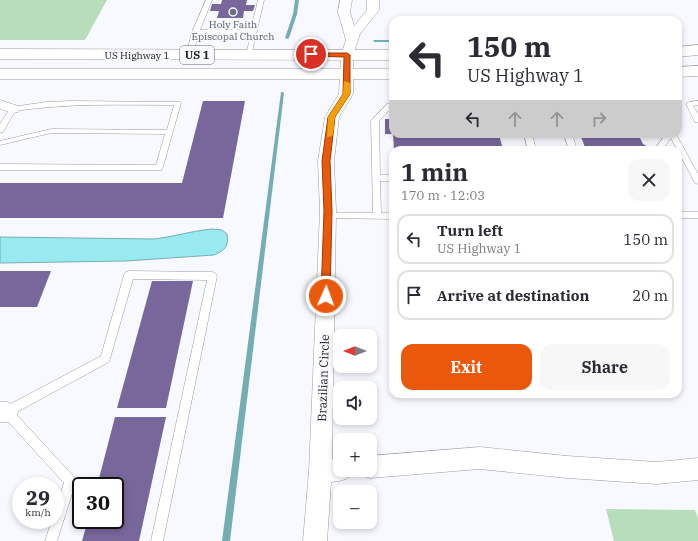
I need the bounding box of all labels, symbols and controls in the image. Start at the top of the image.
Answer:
marker: Holy Faith Episcopal Church [228,7,238,17]
place label: Holy Faith Episcopal Church [191,18,275,43]
text: 150 m [467,28,551,65]
icon: left [401,32,453,84]
pin [294,37,328,71]
icon: arrive [300,43,322,65]
road number: US 1 [180,46,214,64]
street label: US Highway 1 [105,49,169,62]
text: US Highway 1 [467,64,584,87]
icon: left [462,108,484,130]
icon: ahead [504,108,526,130]
icon: ahead [546,108,568,130]
icon: right [588,108,610,130]
text: 1 min [401,156,468,188]
button: close [628,159,670,201]
text: 170 m · 12:03 [401,187,485,204]
text: Turn left [437,221,503,240]
icon: left [403,228,425,250]
text: 150 m [623,230,668,249]
text: US Highway 1 [437,240,521,257]
position arrow [305,275,347,317]
icon: arrive [403,284,425,306]
text: Arrive at destination [437,286,589,305]
text: 20 m [632,286,668,305]
north arrow [333,329,377,373]
map controls [333,329,377,529]
street label: Brazilian Circle [314,334,332,422]
button: Exit [401,344,532,390]
button: Share [540,344,670,390]
button: sound [333,381,377,425]
button: + [333,433,377,477]
speed limit sign: 30 [72,477,124,529]
text: 29 [26,484,50,511]
button: − [333,485,377,529]
text: km/h [25,506,51,519]

